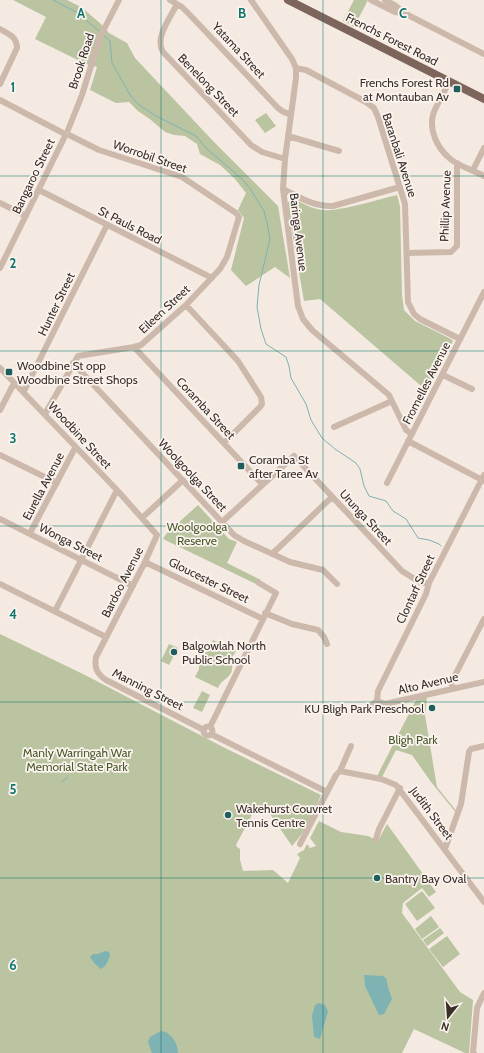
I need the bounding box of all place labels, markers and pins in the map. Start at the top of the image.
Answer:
place label: Frenchs Forest Rd at Montauban Av [360,75,449,104]
marker: Frenchs Forest Rd at Montauban Av [452,84,462,94]
place label: Woodbine St opp Woodbine Street Shops [17,358,138,387]
marker: Woodbine St opp Woodbine Street Shops [4,367,14,377]
place label: Coramba St after Taree Av [249,452,318,481]
marker: Coramba St after Taree Av [236,461,246,471]
place label: Balgowlah North Public School [182,638,266,667]
marker: Balgowlah North Public School [169,647,179,657]
place label: KU Bligh Park Preschool [304,701,424,716]
marker: KU Bligh Park Preschool [427,703,437,713]
place label: Wakehurst Couvret Tennis Centre [236,801,332,830]
marker: Wakehurst Couvret Tennis Centre [223,810,233,820]
place label: Bantry Bay Oval [385,871,466,886]
marker: Bantry Bay Oval [372,873,382,883]

